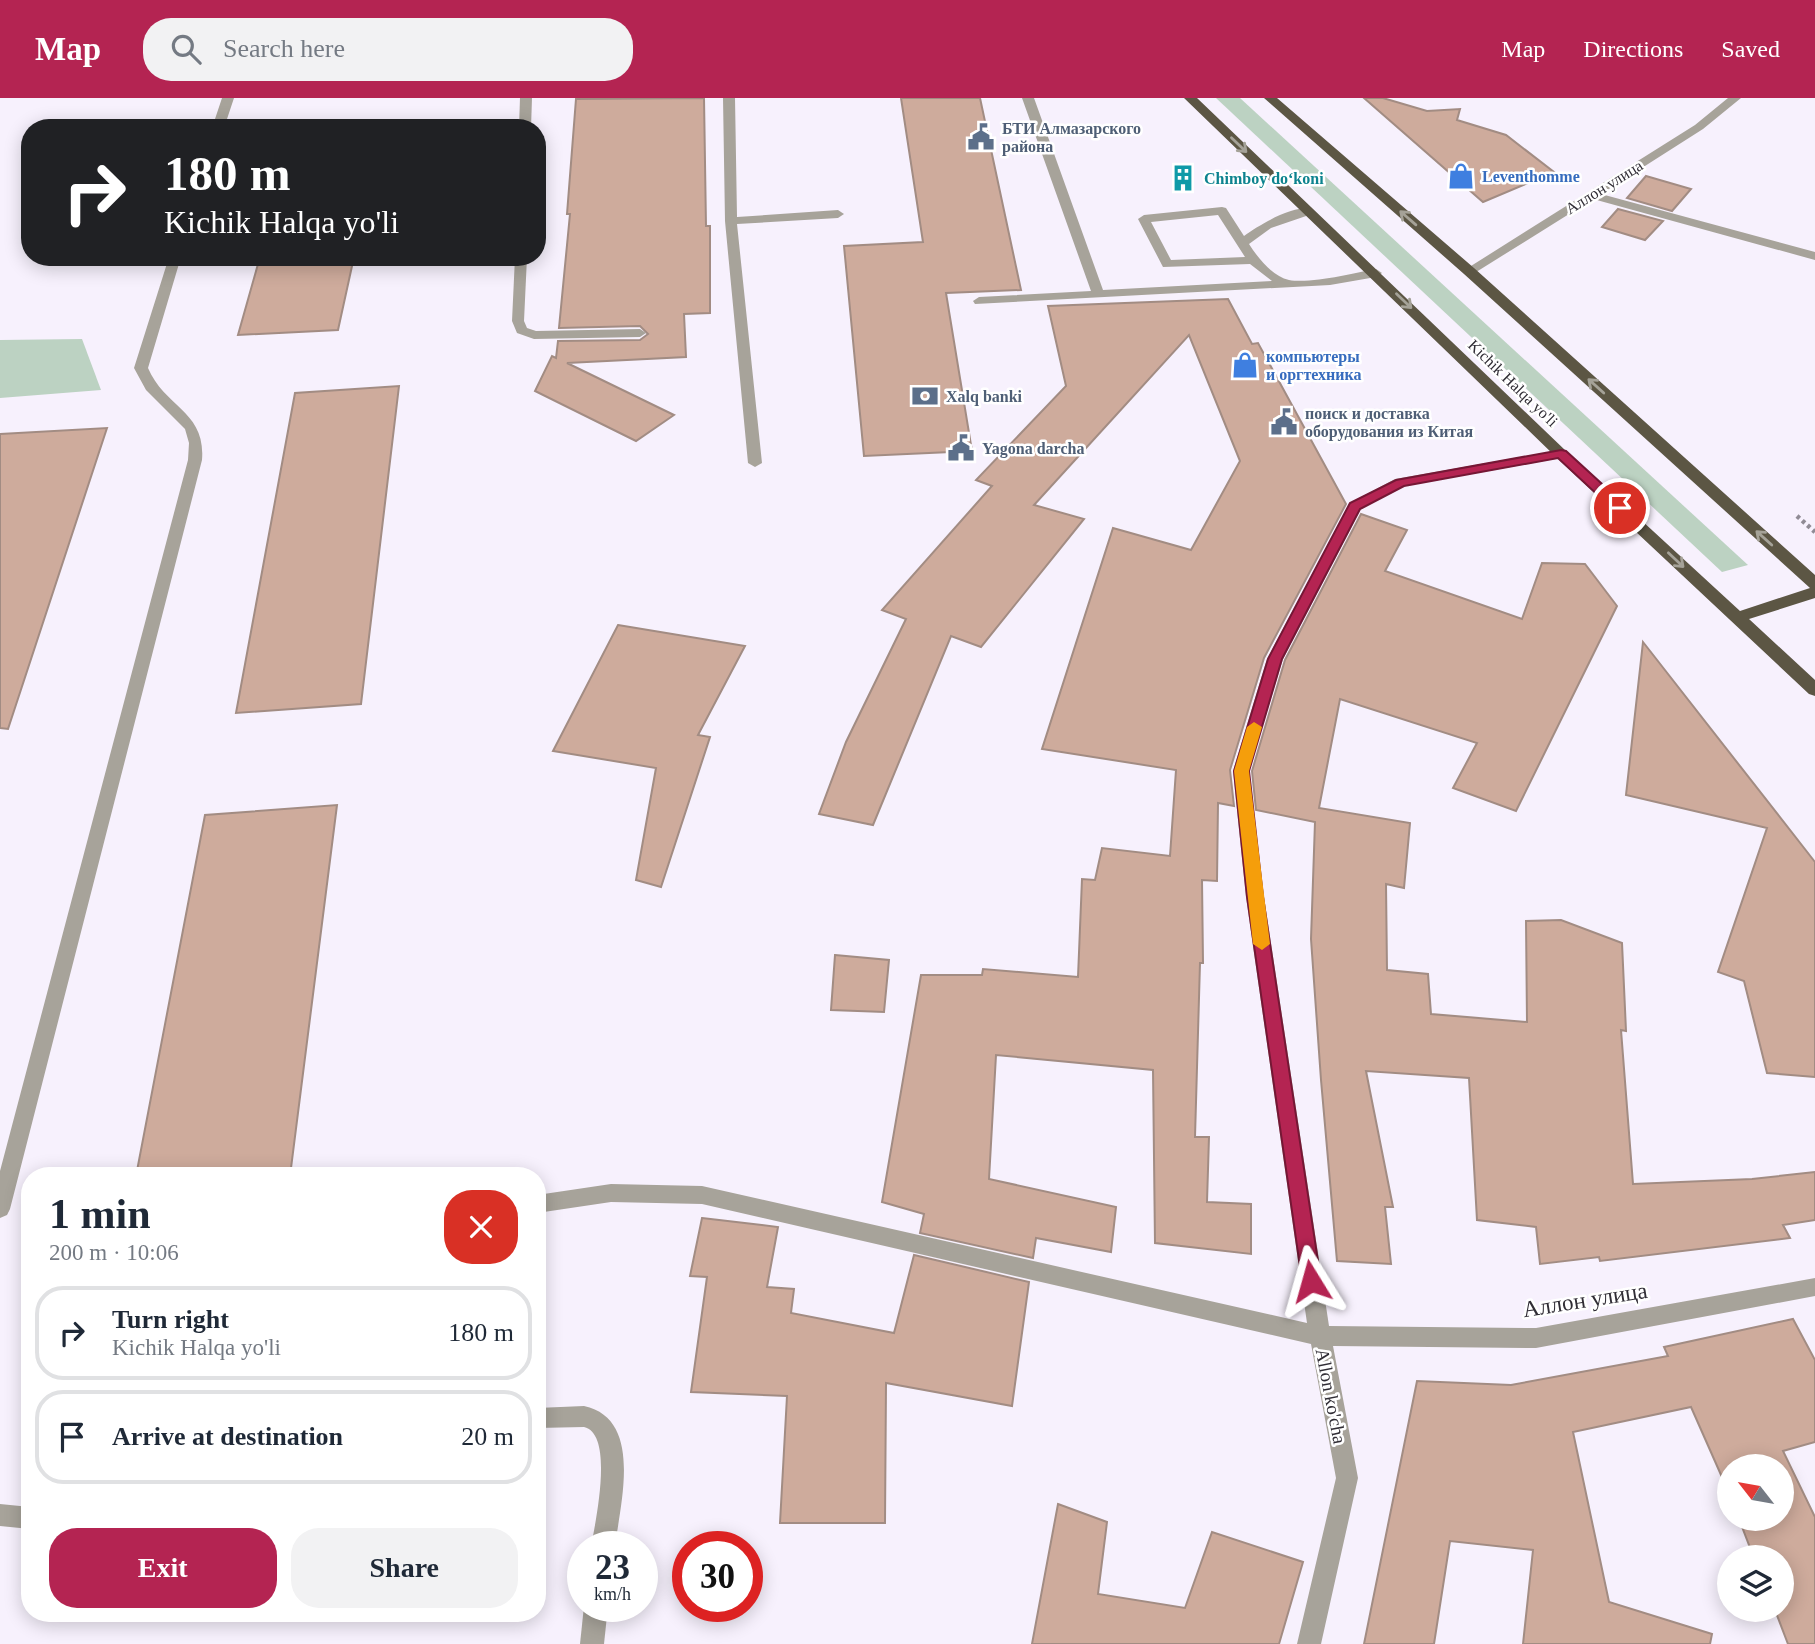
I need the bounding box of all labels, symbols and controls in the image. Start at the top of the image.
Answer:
search box [143,18,633,81]
icon: search [167,30,205,68]
text: Map [35,31,101,67]
text: Search here [223,34,345,63]
text: Map [1501,36,1545,62]
text: Directions [1583,36,1683,62]
text: Saved [1721,36,1780,62]
place label: БТИ Алмазарского района [1002,120,1141,156]
public building icon: БТИ Алмазарского района [966,122,996,152]
one-way arrow [1230,137,1247,154]
text: 180 m [164,146,291,201]
icon: right [49,147,140,238]
street label: Аллон улица [1562,157,1646,218]
shop icon: Leventhomme [1446,161,1476,191]
building icon: Chimboy doʻkoni [1168,163,1198,193]
place label: Leventhomme [1482,168,1580,185]
place label: Chimboy doʻkoni [1204,170,1324,188]
text: Kichik Halqa yo'li [164,204,399,240]
one-way arrow [1399,210,1417,226]
one-way arrow [1396,293,1413,310]
street label: Kichik Halqa yo'li [1464,336,1562,431]
place label: компьютеры и оргтехника [1266,348,1361,384]
shop icon: компьютеры и оргтехника [1230,350,1260,380]
one-way arrow [1588,377,1605,394]
bank icon: Xalq banki [910,381,940,411]
place label: Xalq banki [946,388,1023,406]
place label: поиск и доставка оборудования из Китая [1305,405,1473,441]
public building icon: поиск и доставка оборудования из Китая [1269,407,1299,437]
public building icon: Yagona darcha [946,433,976,463]
place label: Yagona darcha [982,440,1084,458]
pin [1590,478,1650,538]
icon: arrive [1601,489,1639,527]
one-way arrow [1755,530,1773,546]
one-way arrow [1667,551,1684,568]
button: close [444,1190,518,1264]
text: 1 min [49,1191,151,1237]
text: 200 m · 10:06 [49,1240,179,1265]
position arrow [1274,1244,1348,1318]
street label: Аллон улица [1521,1278,1649,1322]
text: Turn right [112,1305,229,1334]
icon: right [53,1314,91,1352]
text: 180 m [448,1318,514,1347]
text: Kichik Halqa yo'li [112,1335,281,1360]
street label: Allon ko'cha [1311,1346,1351,1446]
icon: arrive [53,1418,91,1456]
text: Arrive at destination [112,1422,343,1451]
text: 20 m [461,1422,514,1451]
north arrow [1717,1454,1794,1531]
map controls [1717,1454,1794,1622]
button: Exit [49,1528,277,1608]
button: Share [291,1528,518,1608]
speed limit sign: 30 [672,1531,763,1622]
button: layers [1717,1545,1794,1622]
text: 23 [595,1548,630,1587]
text: km/h [594,1584,631,1604]

